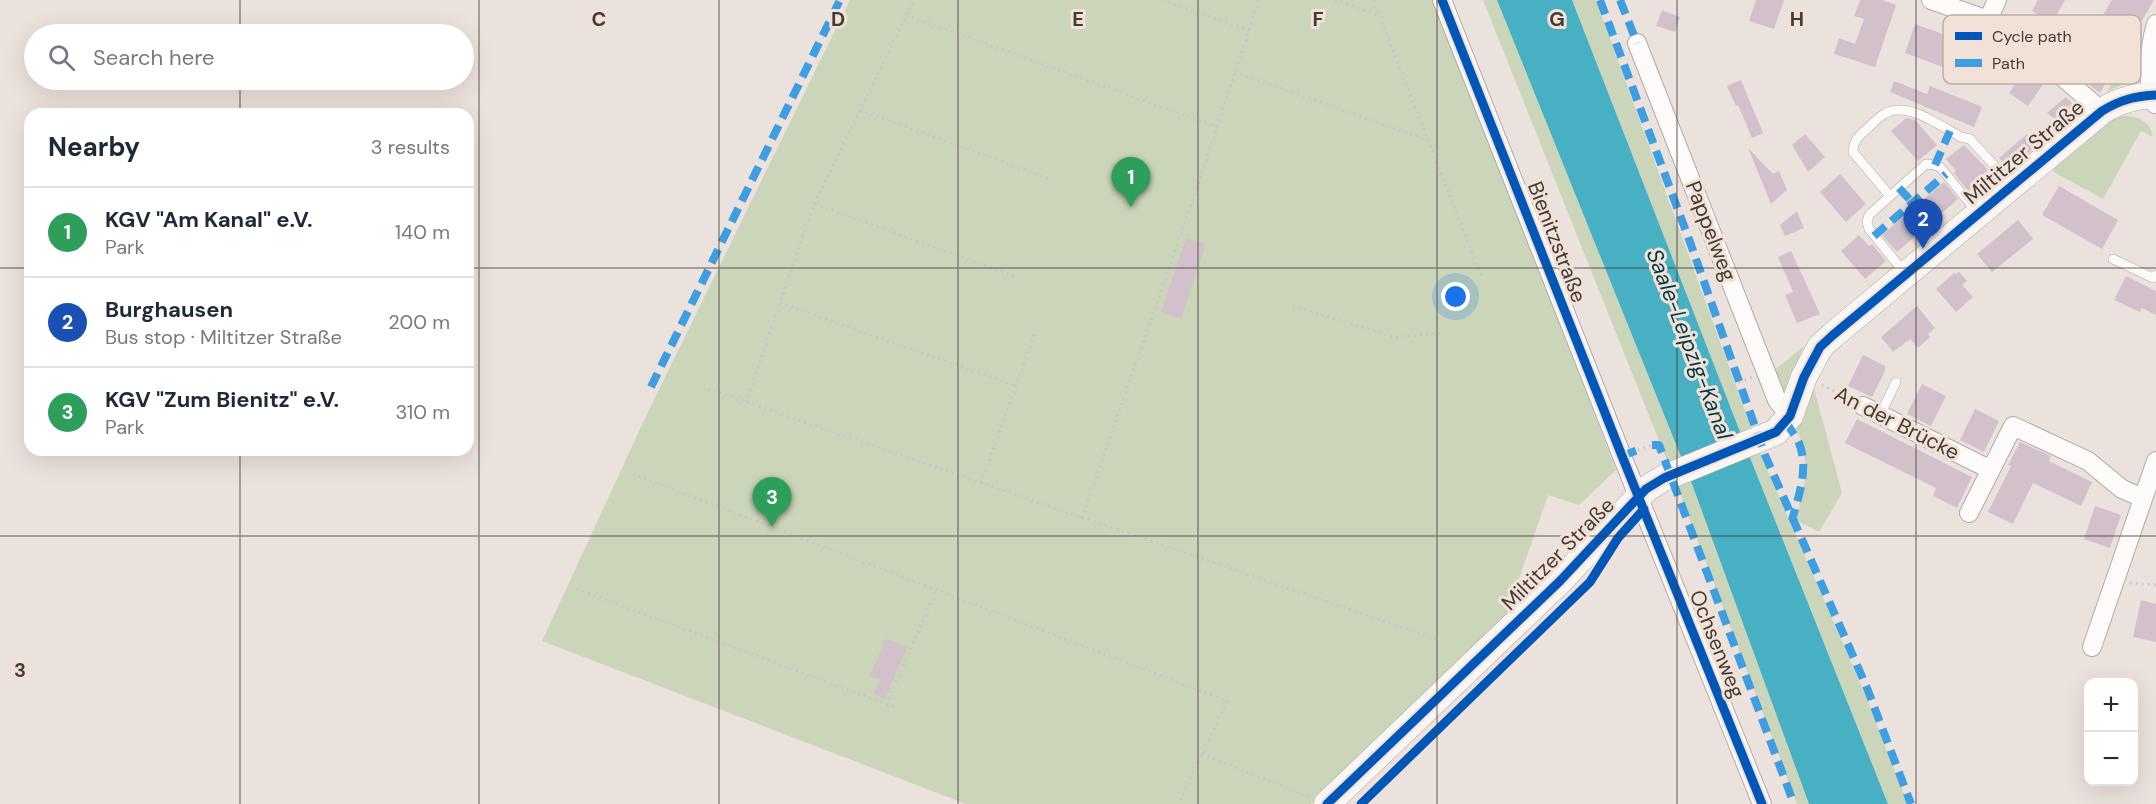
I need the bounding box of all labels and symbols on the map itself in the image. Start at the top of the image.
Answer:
text: C [592,6,606,32]
text: D [831,6,845,32]
text: E [1072,6,1084,32]
text: F [1312,6,1324,32]
text: G [1549,6,1565,32]
text: H [1790,6,1804,32]
legend [1943,15,2141,84]
text: Cycle path [1992,26,2072,47]
text: Path [1992,53,2025,74]
street label: Miltitzer Straße [1958,93,2090,211]
pin: 1 [1112,158,1150,207]
street label: Bienitzstraße [1521,177,1593,307]
street label: Pappelweg [1679,177,1743,285]
pin: 2 [1904,200,1942,249]
water label: Saale-Leipzig-Kanal [1640,245,1740,445]
your location [1441,282,1470,311]
street label: An der Brücke [1830,380,1964,466]
pin: 3 [752,478,792,527]
street label: Miltitzer Straße [1495,491,1621,617]
street label: Ochsenweg [1683,586,1751,702]
text: 3 [14,657,26,683]

